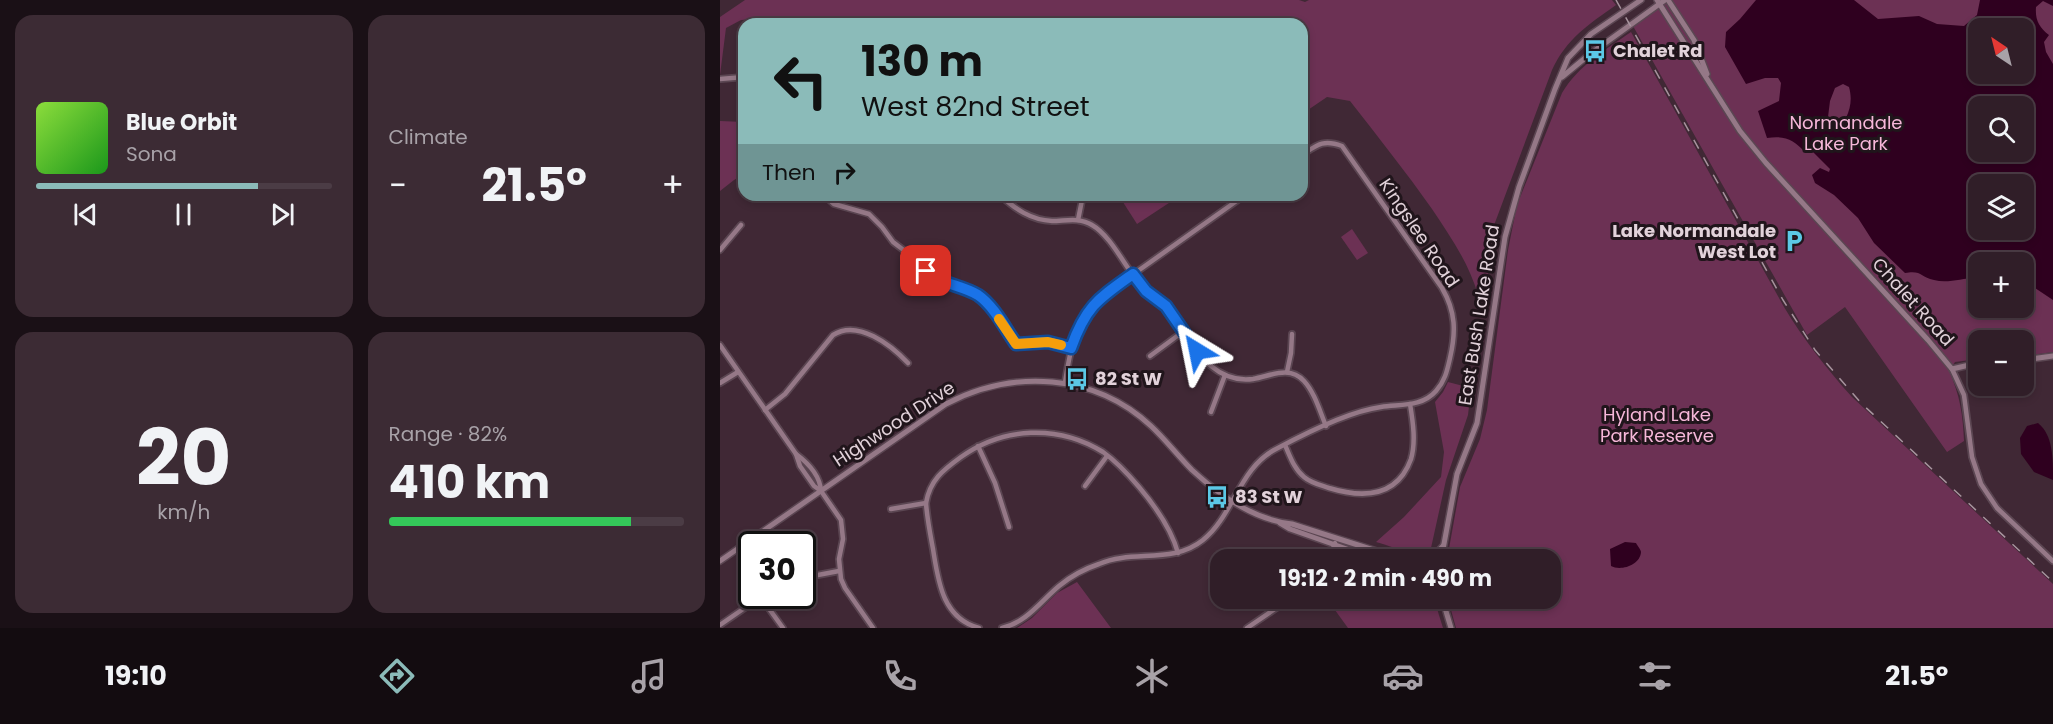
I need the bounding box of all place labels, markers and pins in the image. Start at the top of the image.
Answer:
bus stop icon: Chalet Rd [1582,38,1608,64]
place label: Chalet Rd [1613,38,1703,63]
place label: Lake Normandale West Lot [1612,218,1776,264]
parking icon: Lake Normandale West Lot [1781,228,1807,254]
pin [900,245,951,296]
bus stop icon: 82 St W [1064,366,1090,392]
place label: 82 St W [1095,366,1162,391]
bus stop icon: 83 St W [1204,484,1230,510]
place label: 83 St W [1235,484,1303,509]

